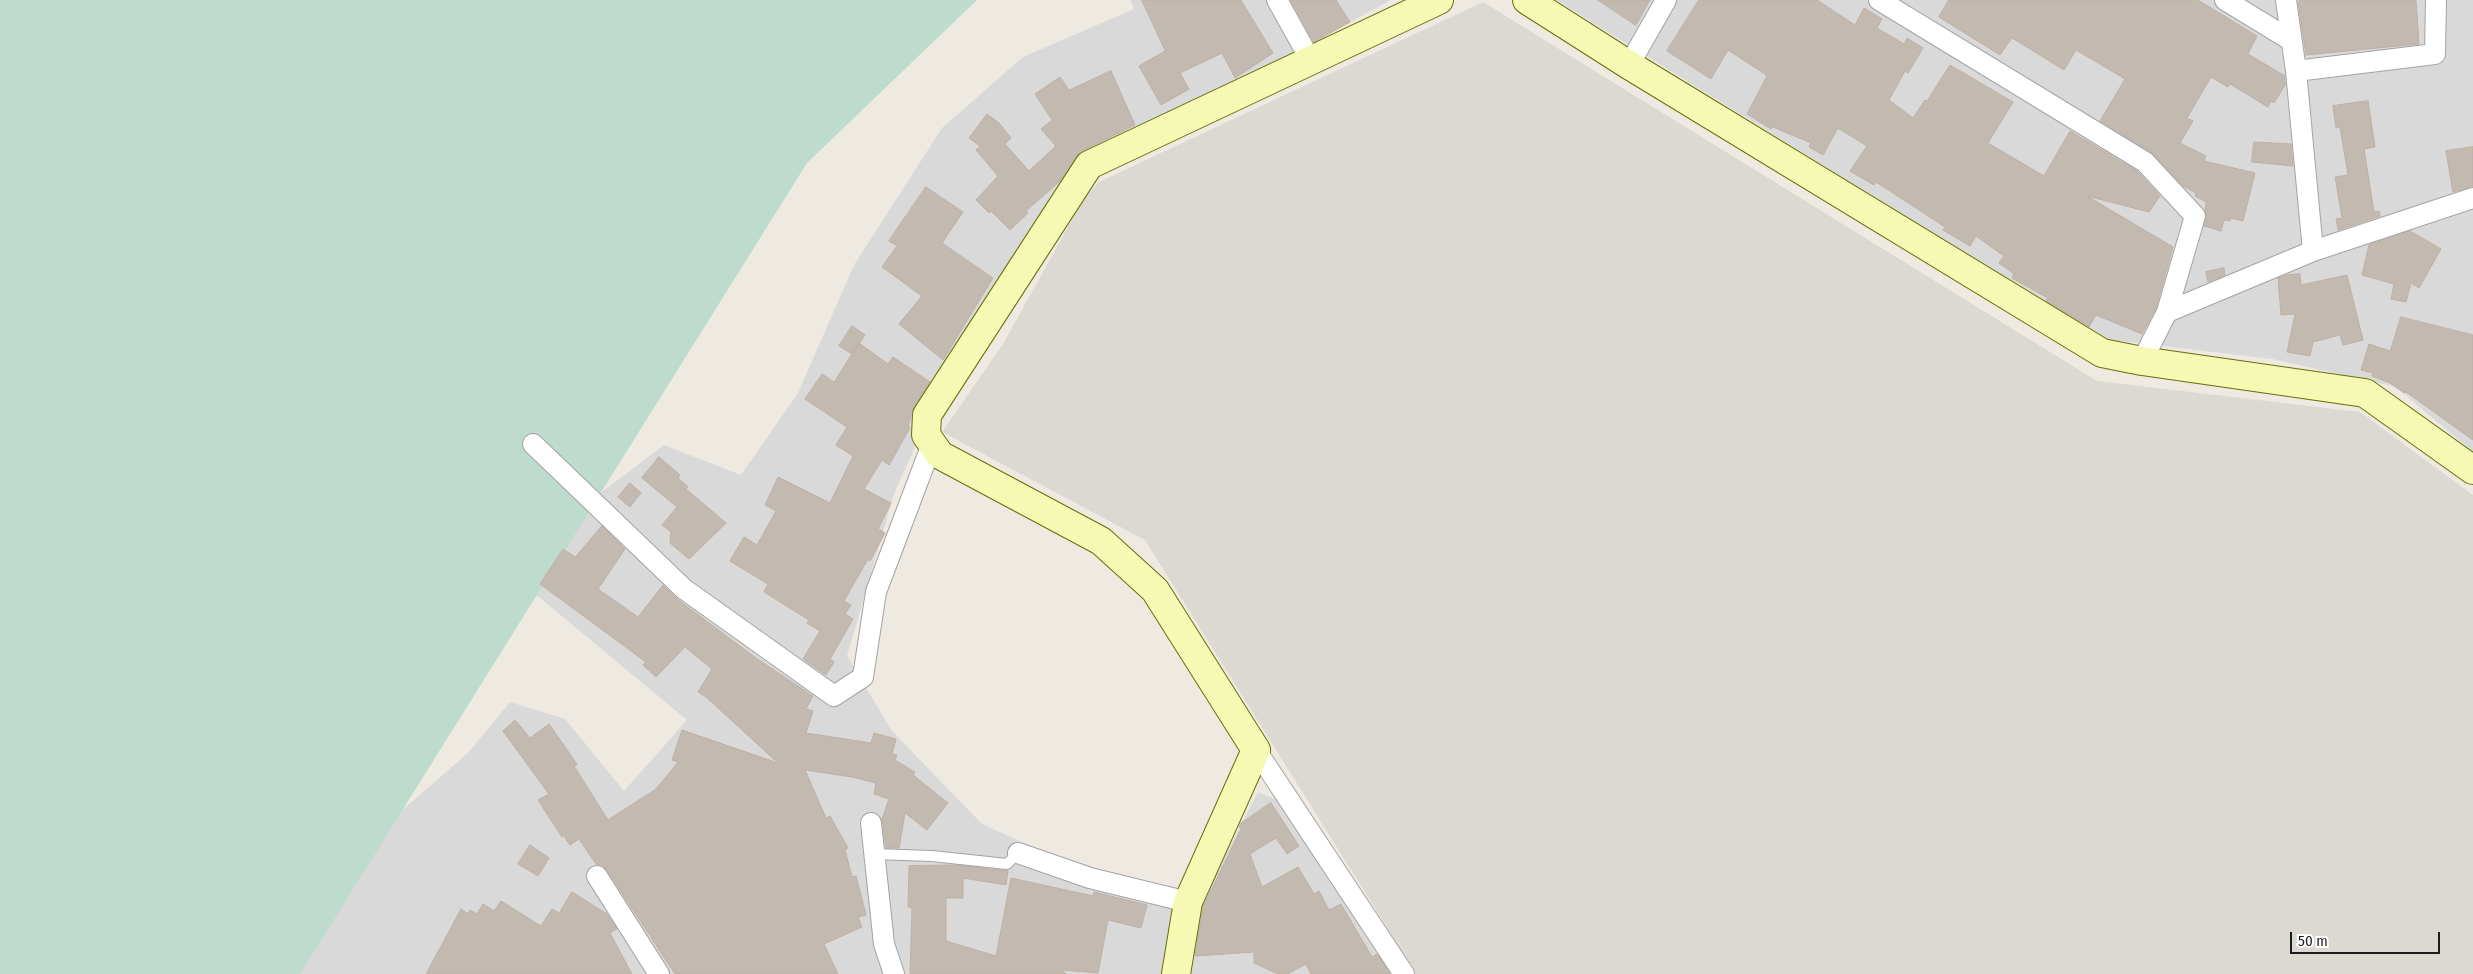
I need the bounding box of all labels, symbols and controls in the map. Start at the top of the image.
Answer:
scale bar [2293,922,2443,954]
text: 50 m [2298,932,2328,950]

